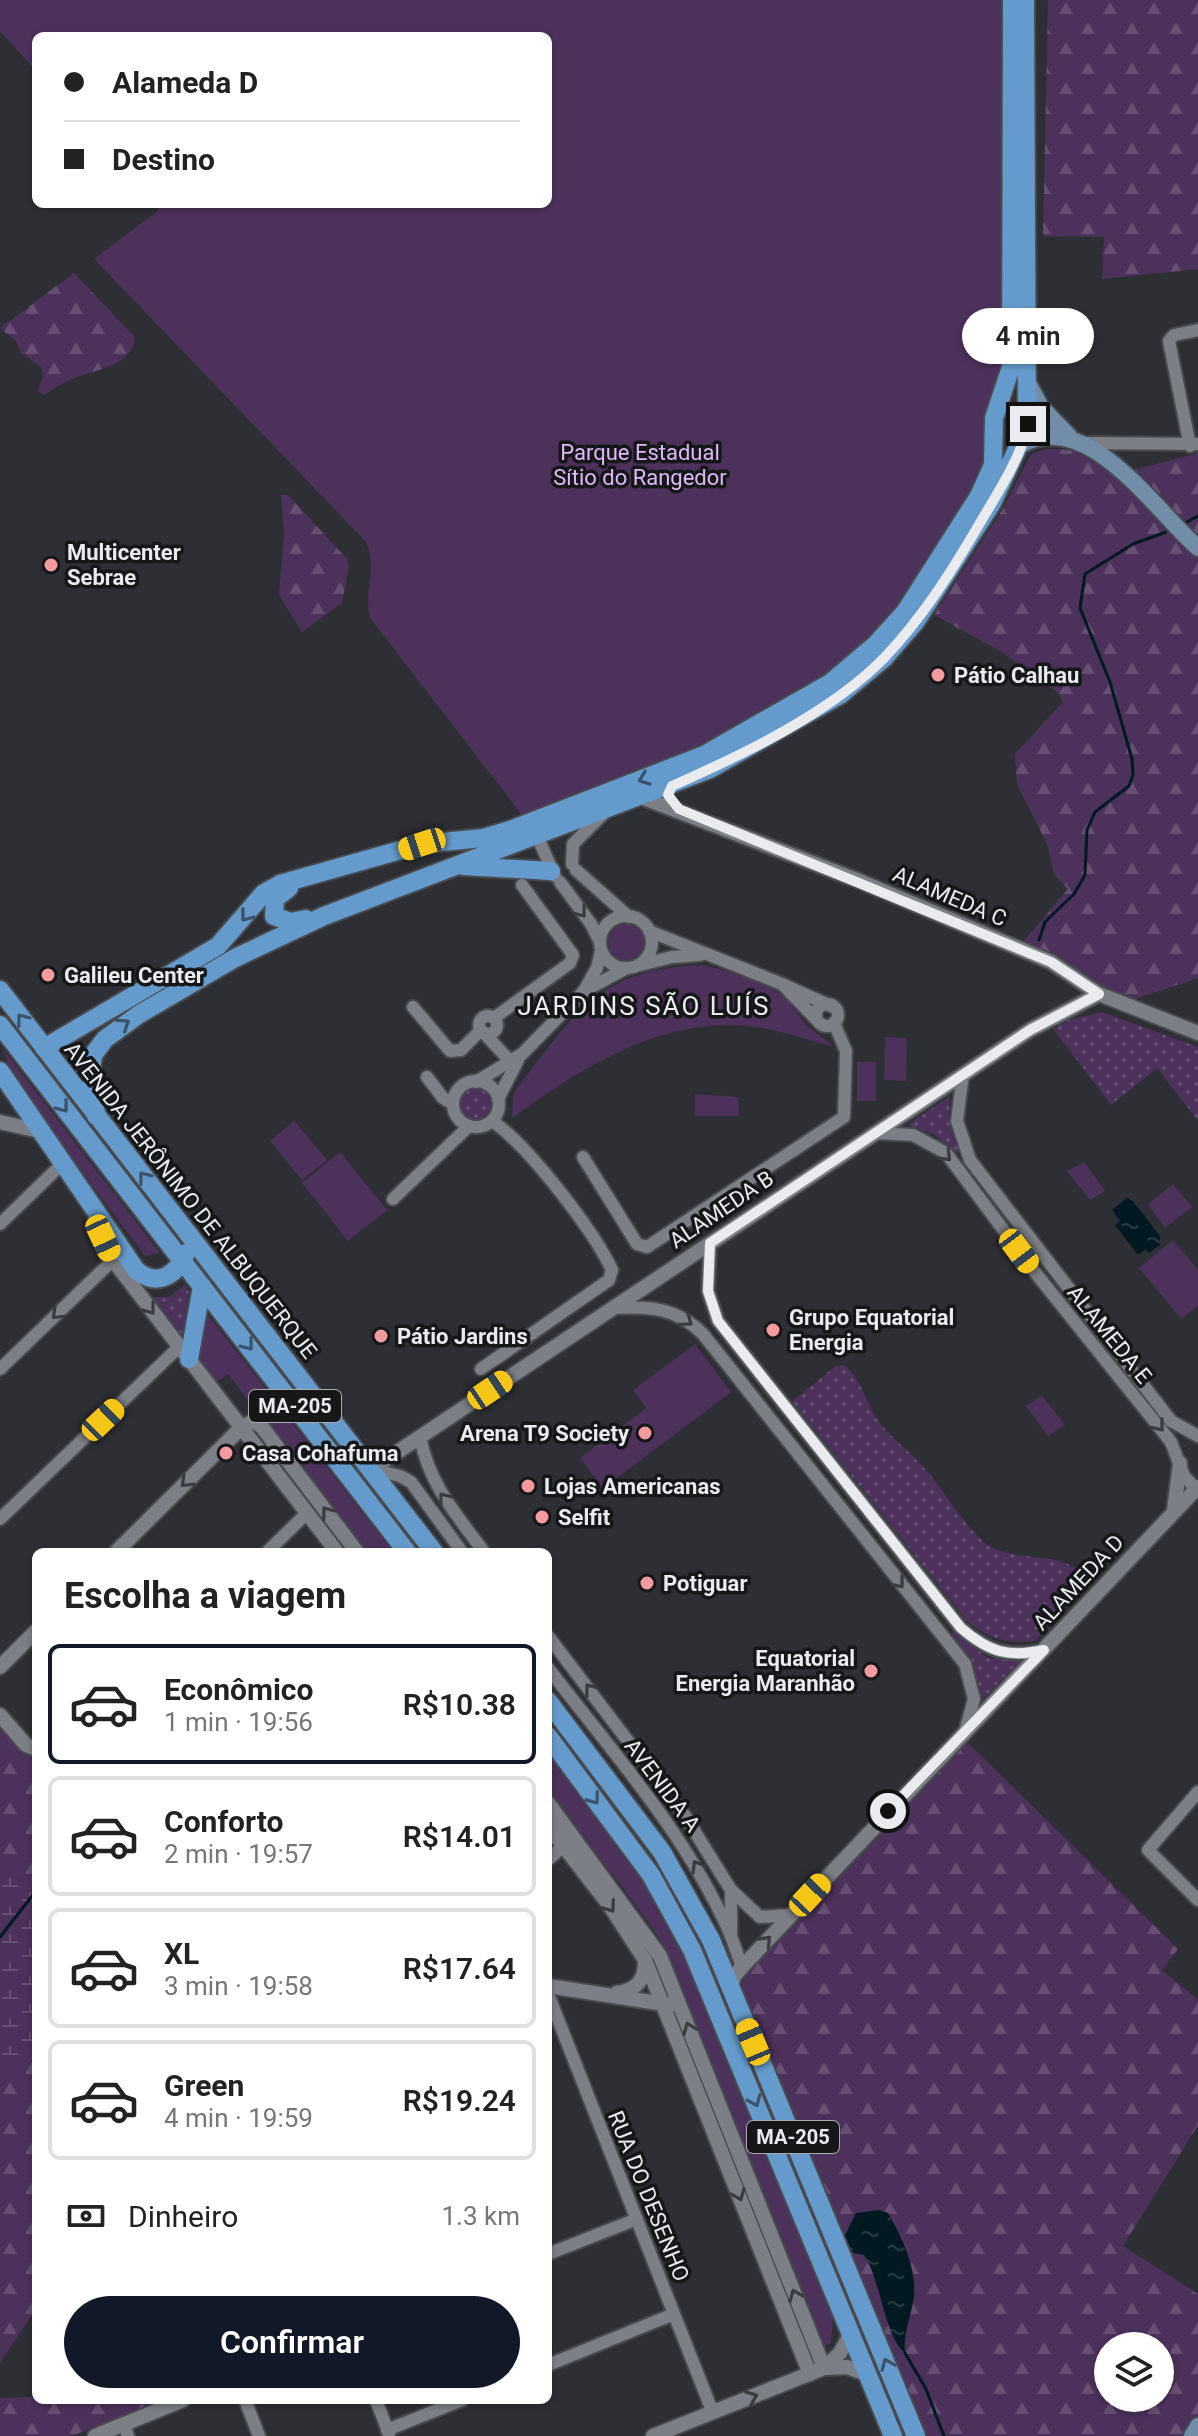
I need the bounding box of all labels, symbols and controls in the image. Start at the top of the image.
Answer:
text: Alameda D [112,65,258,100]
text: Destino [112,142,215,177]
callout: 4 min [962,308,1094,364]
text: 4 min [995,321,1061,351]
route end [1010,406,1046,442]
park label: Parque Estadual Sítio do Rangedor [553,440,727,490]
place label: Multicenter Sebrae [67,540,181,590]
marker: Multicenter Sebrae [42,556,60,574]
place label: Pátio Calhau [954,663,1079,688]
marker: Pátio Calhau [929,666,947,684]
one-way arrow [638,769,652,786]
car [395,825,449,863]
street label: ALAMEDA C [889,861,1010,932]
one-way arrow [572,903,586,917]
one-way arrow [242,907,256,921]
place label: Galileu Center [64,963,204,988]
marker: Galileu Center [39,966,57,984]
district label: JARDINS SÃO LUÍS [518,991,770,1021]
one-way arrow [18,1013,32,1028]
one-way arrow [116,1019,130,1034]
street label: AVENIDA JERÔNIMO DE ALBUQUERQUE [59,1037,323,1363]
one-way arrow [54,1098,68,1113]
one-way arrow [937,1147,951,1161]
street label: ALAMEDA B [664,1165,778,1253]
one-way arrow [139,1172,154,1186]
car [82,1211,124,1265]
car [995,1225,1043,1277]
street label: ALAMEDA E [1062,1280,1157,1388]
one-way arrow [141,1300,155,1315]
one-way arrow [52,1305,66,1320]
place label: Grupo Equatorial Energia [789,1305,954,1355]
one-way arrow [678,1311,692,1326]
marker: Grupo Equatorial Energia [764,1321,782,1339]
place label: Pátio Jardins [397,1324,528,1349]
marker: Pátio Jardins [372,1327,390,1345]
one-way arrow [238,1336,252,1351]
car [463,1367,517,1413]
road number: MA-205 [249,1390,341,1422]
car [77,1395,129,1445]
one-way arrow [1149,1417,1163,1432]
place label: Arena T9 Society [460,1421,630,1446]
marker: Arena T9 Society [636,1424,654,1442]
place label: Casa Cohafuma [242,1441,399,1466]
marker: Casa Cohafuma [217,1444,235,1462]
one-way arrow [181,1473,195,1488]
place label: Lojas Americanas [544,1474,720,1499]
marker: Lojas Americanas [519,1477,537,1495]
one-way arrow [439,1492,454,1507]
place label: Selfit [558,1505,611,1530]
one-way arrow [323,1507,337,1521]
marker: Selfit [533,1508,551,1526]
street label: ALAMEDA D [1028,1530,1129,1635]
place label: Potiguar [663,1571,747,1596]
marker: Potiguar [638,1574,656,1592]
one-way arrow [890,1574,904,1589]
text: Escolha a viagem [64,1575,346,1617]
place label: Equatorial Energia Maranhão [676,1646,855,1696]
marker: Equatorial Energia Maranhão [862,1662,880,1680]
icon: car [68,1668,140,1740]
text: Econômico [164,1672,313,1707]
one-way arrow [585,1684,600,1698]
text: R$10.38 [403,1687,516,1722]
text: 1 min · 19:56 [164,1707,313,1737]
street label: AVENIDA A [620,1734,706,1837]
one-way arrow [585,1790,599,1805]
route start [870,1793,906,1829]
icon: car [68,1800,140,1872]
text: Conforto [164,1804,283,1839]
text: R$14.01 [403,1819,516,1854]
text: 2 min · 19:57 [164,1839,313,1869]
one-way arrow [691,1860,707,1875]
car [785,1869,835,1921]
one-way arrow [601,1899,615,1913]
icon: car [68,1932,140,2004]
text: XL [164,1936,199,1971]
one-way arrow [756,1936,770,1951]
text: R$17.64 [403,1951,516,1986]
text: 3 min · 19:58 [164,1971,313,2001]
car [733,2015,773,2069]
one-way arrow [682,2022,699,2036]
icon: car [68,2064,140,2136]
text: Green [164,2068,244,2103]
text: R$19.24 [403,2083,516,2118]
one-way arrow [746,2093,762,2107]
text: 4 min · 19:59 [164,2103,313,2133]
street label: RUA DO DESENHO [603,2107,694,2285]
road number: MA-205 [747,2121,839,2153]
one-way arrow [729,2187,746,2201]
icon: cash [64,2194,108,2238]
text: Dinheiro [128,2199,238,2234]
text: 1.3 km [441,2201,520,2231]
one-way arrow [788,2289,805,2303]
button: Confirmar [64,2296,520,2388]
map controls [1094,2332,1174,2412]
button: layers [1094,2332,1174,2412]
one-way arrow [880,2358,896,2372]
one-way arrow [744,2390,758,2407]

